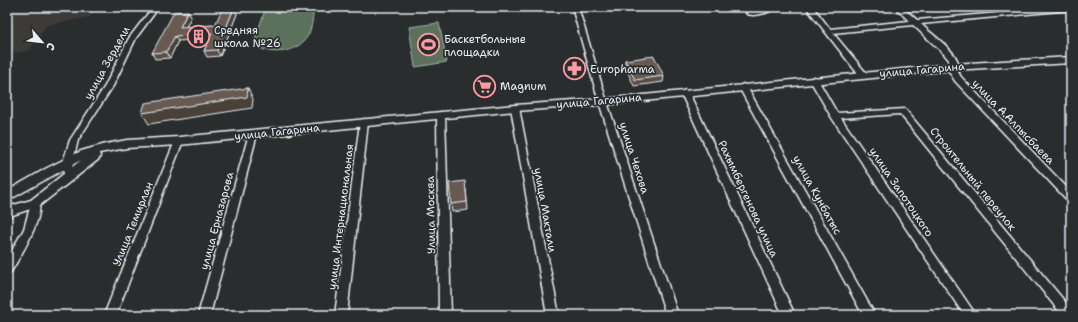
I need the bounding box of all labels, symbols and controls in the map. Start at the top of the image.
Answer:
north arrow [22,22,62,62]
building icon: Средняя школа №26 [185,23,211,49]
place label: Средняя школа №26 [214,23,281,51]
street label: улица Зердели [81,24,133,102]
sports icon: Баскетбольные площадки [415,32,441,58]
place label: Баскетбольные площадки [444,32,526,60]
text: С [42,40,59,53]
pharmacy icon: Europharma [562,56,588,82]
street label: улица Гагарина [879,59,965,81]
place label: Europharma [590,62,655,77]
supermarket icon: Magnum [472,73,498,99]
street label: улица А.Алпысбаева [968,76,1058,168]
place label: Magnum [500,79,547,94]
street label: улица Гагарина [556,90,642,112]
street label: улица Гагарина [234,120,321,144]
street label: улица Чехова [615,120,653,196]
street label: Строительный переулок [926,124,1020,234]
street label: Рахымбергенова улица [714,138,782,260]
street label: улица Интернациональная [325,143,357,291]
street label: улица Запотоцкого [865,144,937,240]
street label: улица Кунбатыс [789,153,845,238]
street label: улица Мактали [530,166,560,254]
street label: улица Ерназарова [197,170,237,272]
street label: Улица Москва [423,176,439,254]
street label: Улица Темирлан [109,179,157,269]

